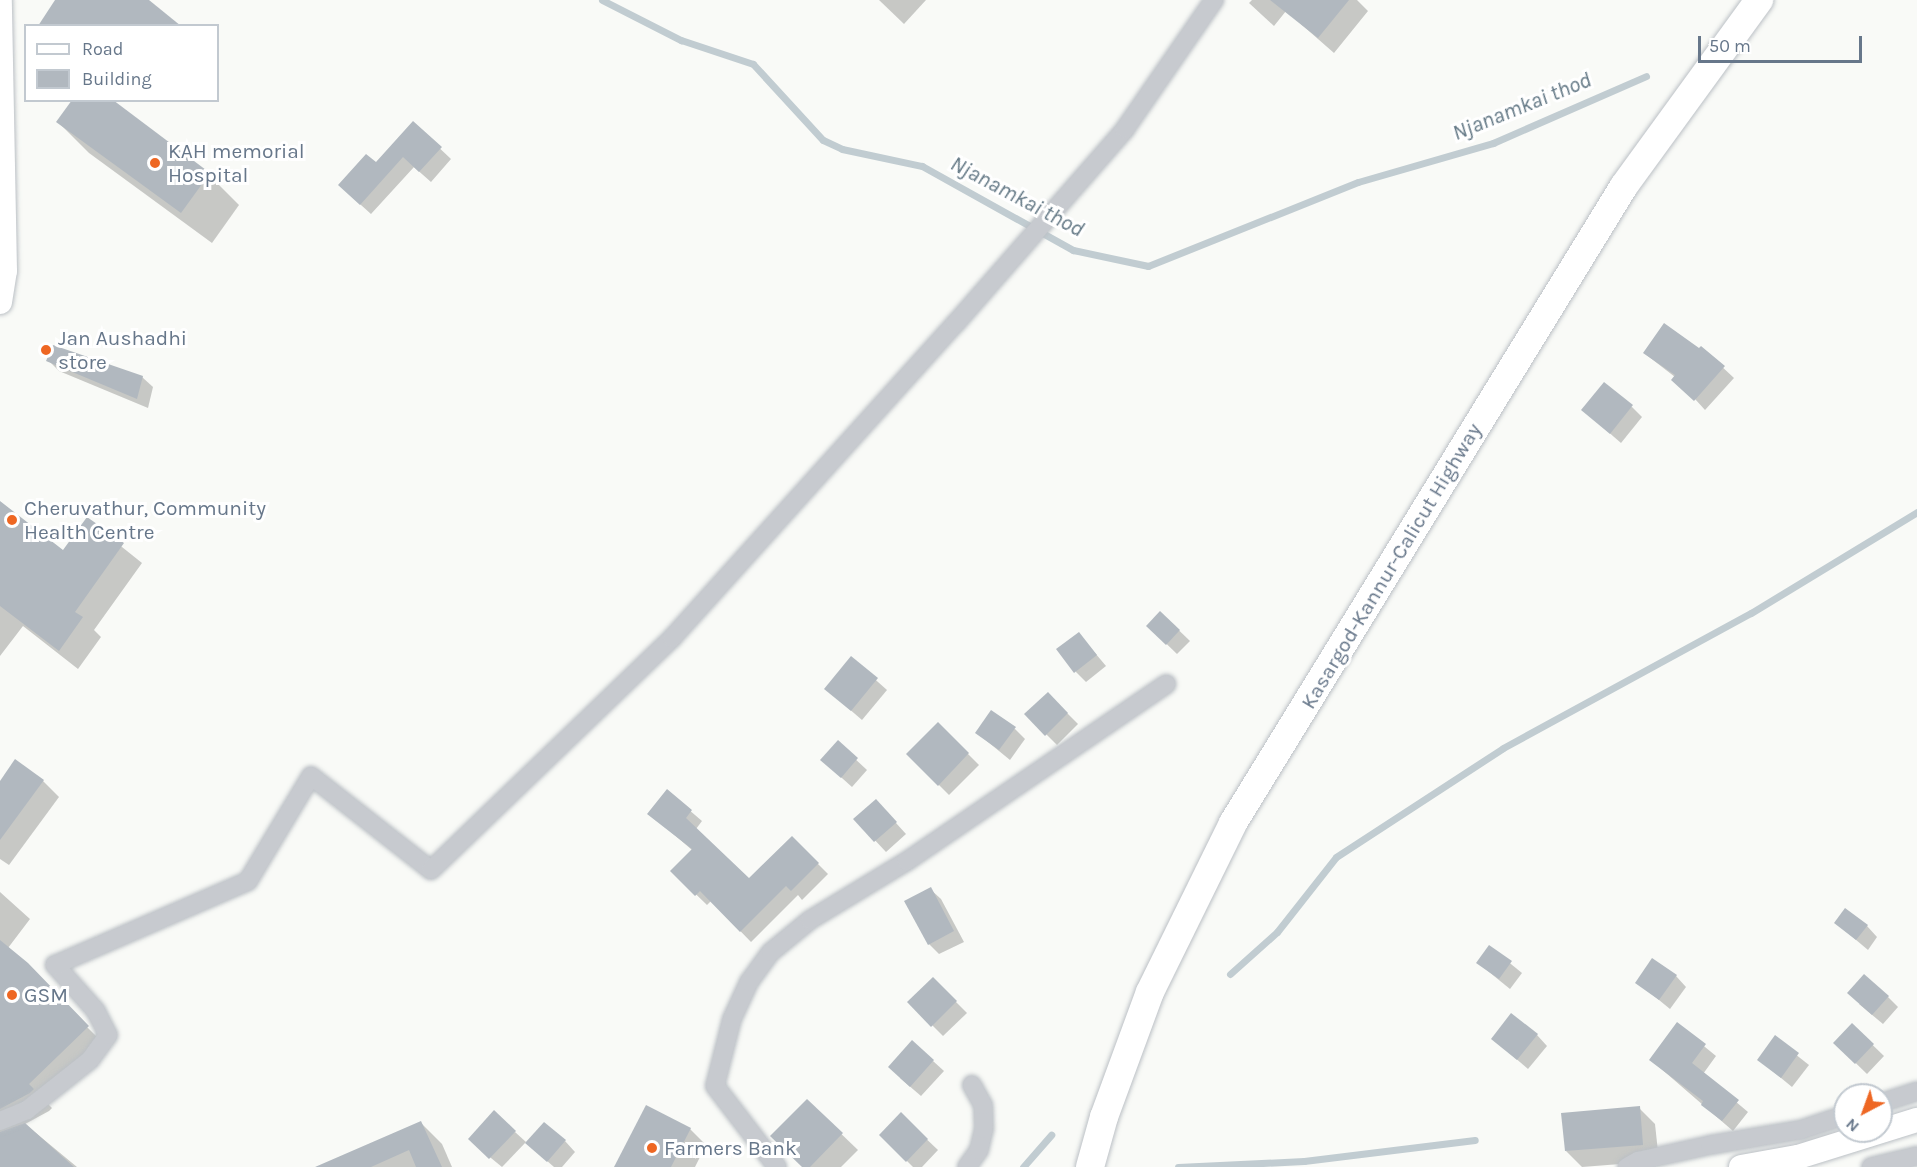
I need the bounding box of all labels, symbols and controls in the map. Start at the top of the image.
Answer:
legend [24,24,219,102]
scale bar [1701,24,1864,62]
text: 50 m [1709,35,1751,57]
text: Road [82,38,123,60]
water label: Njanamkai thod [1449,67,1595,147]
text: Building [82,68,152,90]
place label: KAH memorial Hospital [168,138,305,188]
water label: Njanamkai thod [946,151,1088,243]
marker: KAH memorial Hospital [146,154,164,172]
place label: Jan Aushadhi store [58,325,187,375]
marker: Jan Aushadhi store [39,343,53,357]
street label: Kasargod-Kannur-Calicut Highway [1295,419,1487,713]
place label: Cheruvathur, Community Health Centre [24,495,266,545]
marker: Cheruvathur, Community Health Centre [5,513,19,527]
place label: GSM [24,982,68,1008]
marker: GSM [5,988,19,1002]
north arrow [1833,1083,1893,1143]
text: N [1842,1115,1863,1136]
place label: Farmers Bank [664,1135,797,1161]
marker: Farmers Bank [645,1141,659,1155]

